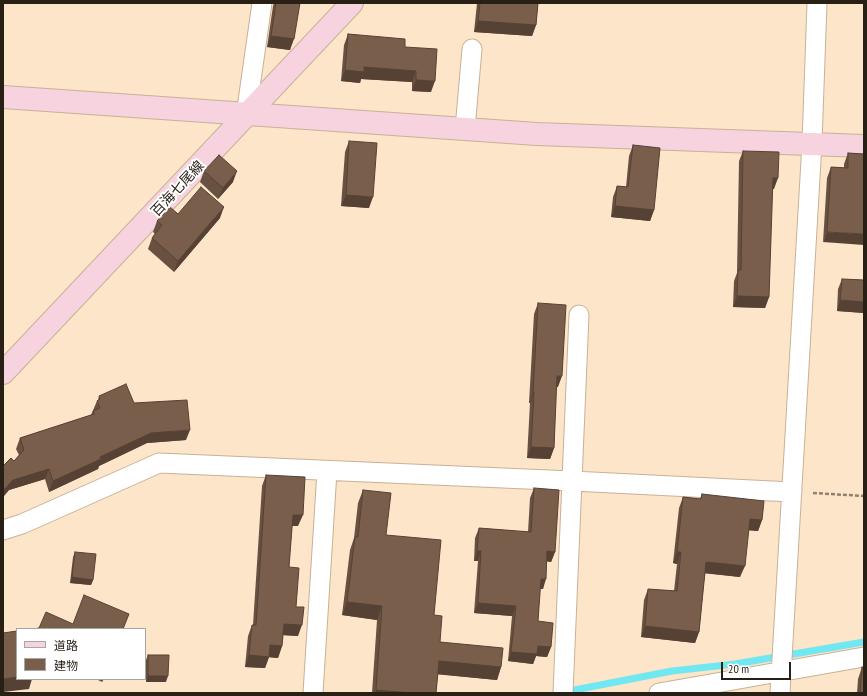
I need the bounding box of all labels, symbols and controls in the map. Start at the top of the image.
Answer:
street label: 百海七尾線 [148,158,208,220]
legend [16,628,146,680]
text: 道路 [54,638,78,653]
scale bar [723,654,793,680]
text: 建物 [54,658,78,673]
text: 20 m [728,661,749,676]

